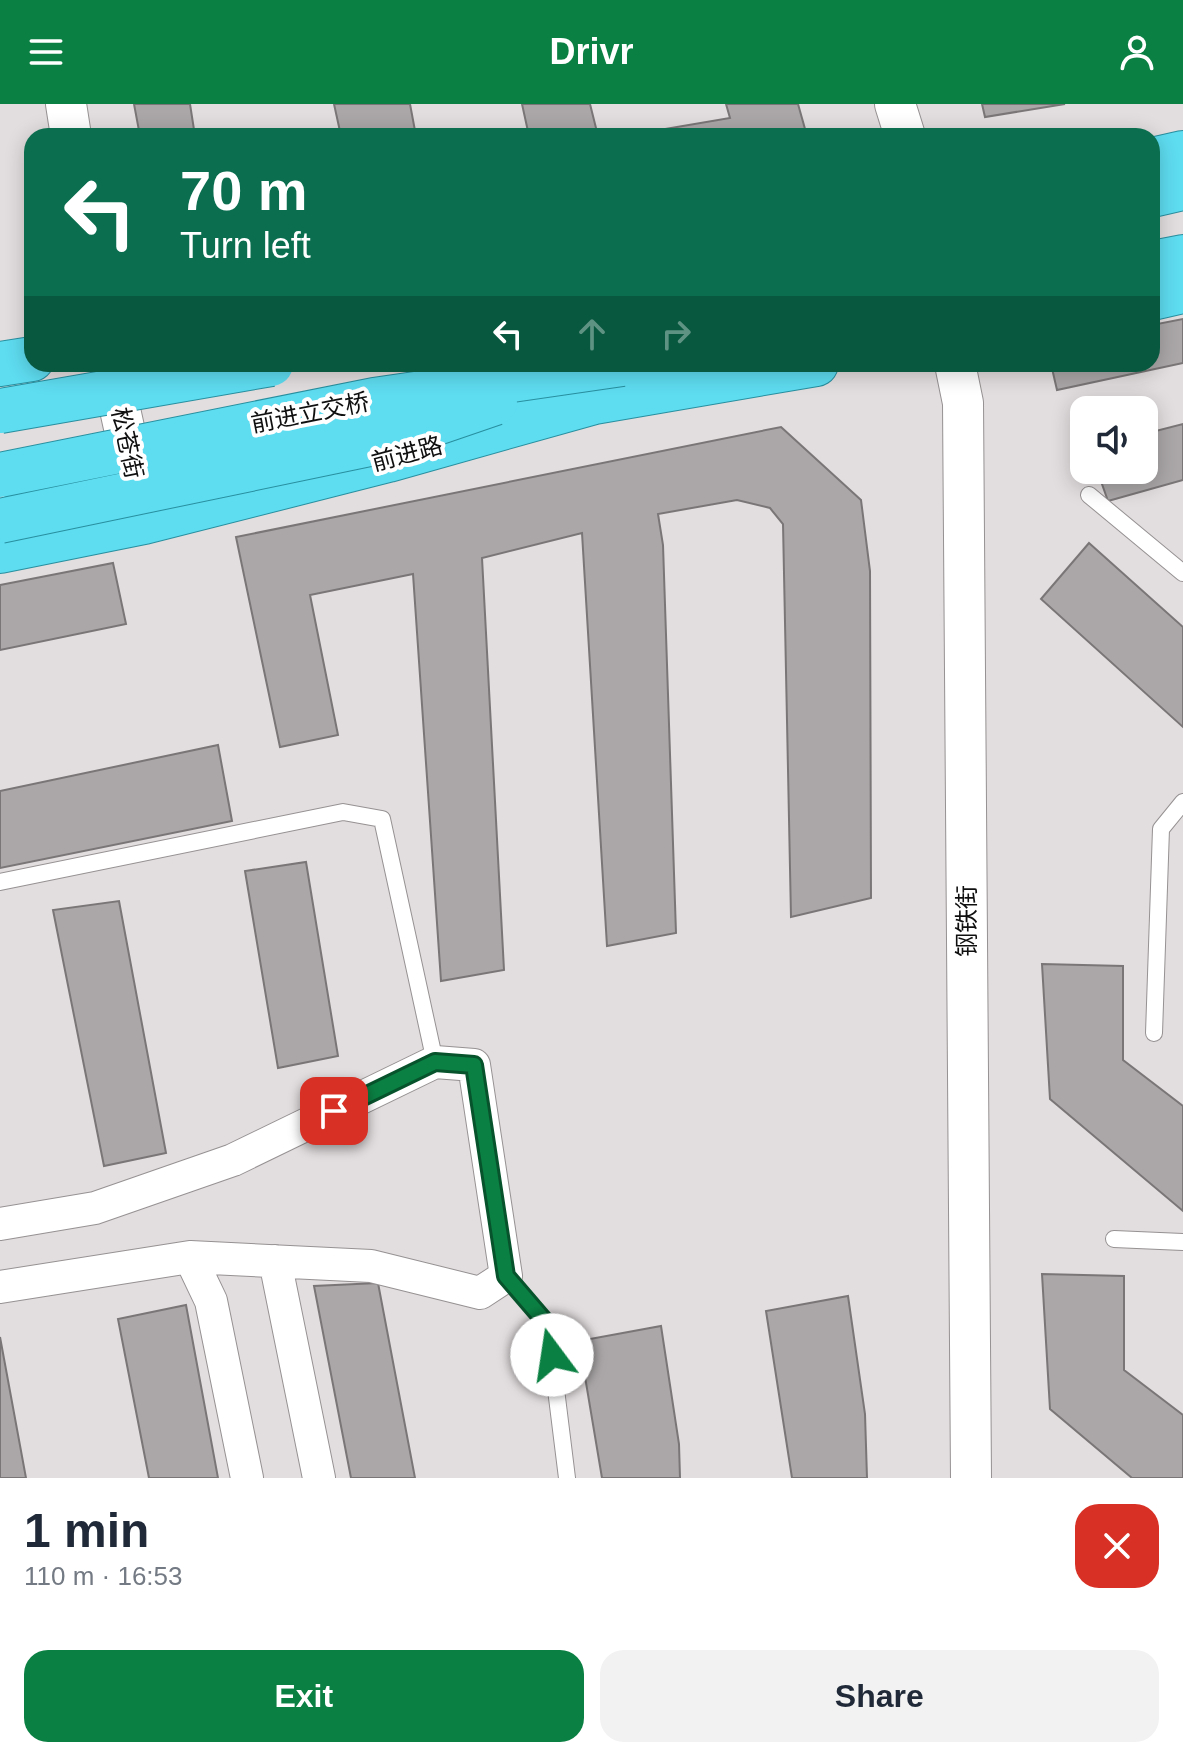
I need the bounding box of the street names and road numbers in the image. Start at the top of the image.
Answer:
street label: 前进立交桥 [248,388,371,437]
street label: 松苍街 [107,405,148,481]
street label: 前进路 [369,431,445,476]
street label: 钢铁街 [953,885,980,957]

